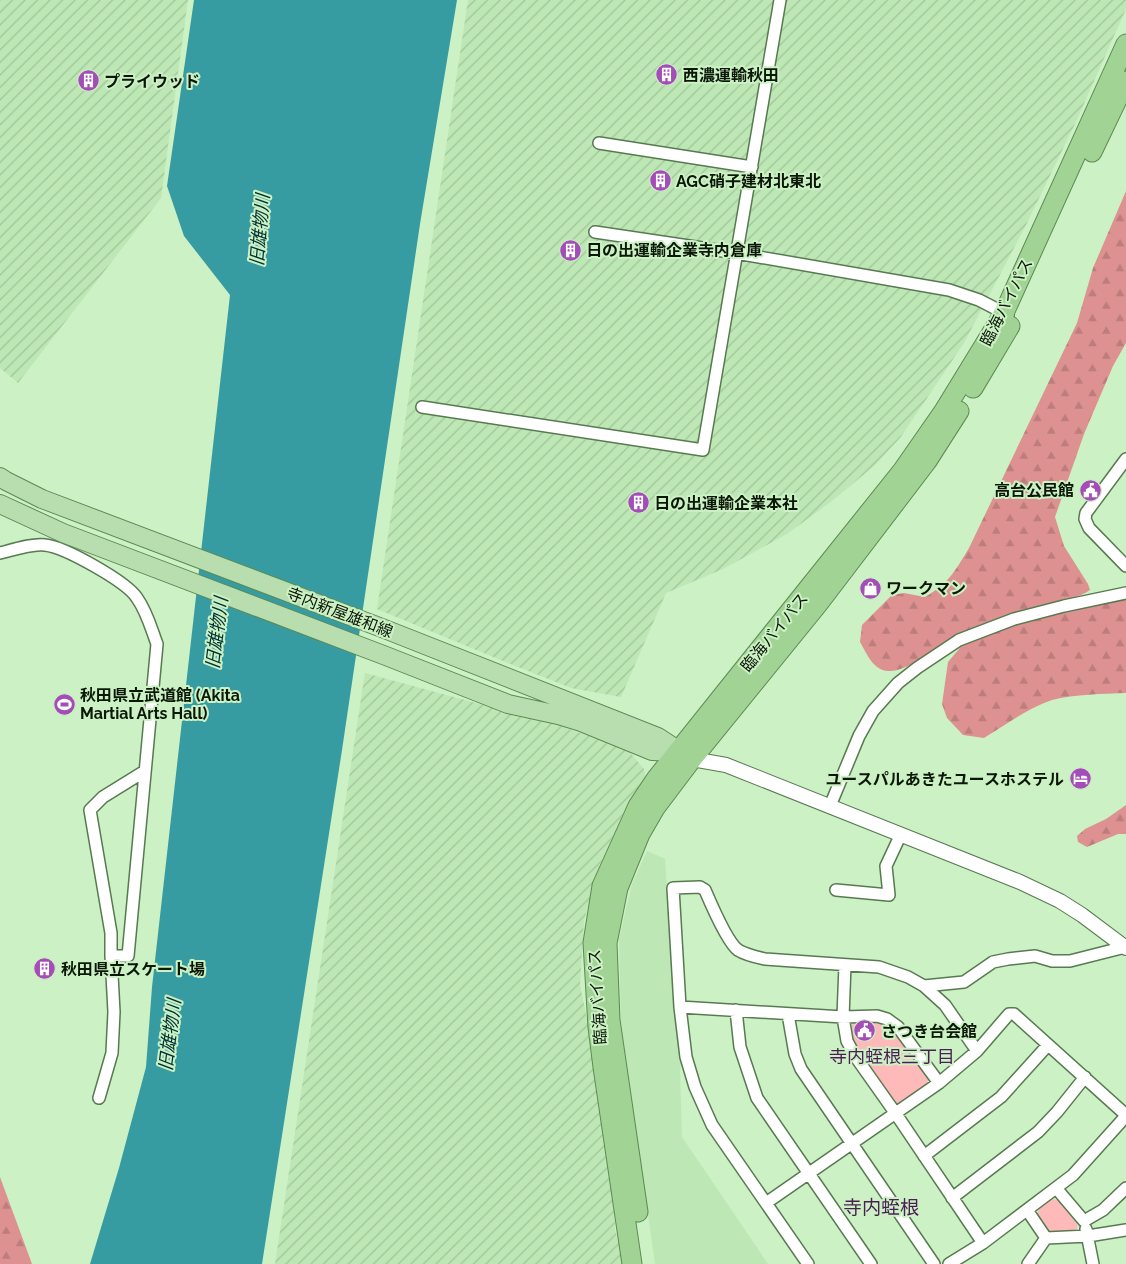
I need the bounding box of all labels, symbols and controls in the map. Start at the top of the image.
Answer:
building icon: 西濃運輸秋田 [655,63,679,87]
place label: 西濃運輸秋田 [683,66,779,85]
building icon: プライウッド [76,69,100,93]
place label: プライウッド [104,72,200,91]
building icon: AGC硝子建材北東北 [648,169,672,193]
place label: AGC硝子建材北東北 [676,172,821,191]
water label: 旧雄物川 [246,191,273,267]
building icon: 日の出運輸企業寺内倉庫 [558,238,582,262]
place label: 日の出運輸企業寺内倉庫 [586,241,762,260]
street label: 臨海バイパス [976,255,1037,349]
public building icon: 高台公民館 [1078,478,1102,502]
place label: 高台公民館 [994,481,1074,500]
building icon: 日の出運輸企業本社 [626,491,650,515]
place label: 日の出運輸企業本社 [654,494,798,513]
shop icon: ワークマン [858,576,882,600]
place label: ワークマン [886,579,966,598]
street label: 寺内新屋雄和線 [284,584,396,641]
street label: 臨海バイパス [737,589,812,675]
water label: 旧雄物川 [202,594,232,670]
place label: 秋田県立武道館 (Akita Martial Arts Hall) [80,686,240,723]
sports icon: 秋田県立武道館 (Akita Martial Arts Hall) [52,692,76,716]
hotel icon: ユースパルあきたユースホステル [1068,767,1092,791]
place label: ユースパルあきたユースホステル [826,770,1064,789]
street label: 臨海バイパス [585,949,610,1045]
building icon: 秋田県立スケート場 [33,957,57,981]
place label: 秋田県立スケート場 [61,960,205,979]
water label: 旧雄物川 [155,996,185,1072]
public building icon: さつき台会館 [853,1019,877,1043]
place label: さつき台会館 [881,1022,977,1041]
district label: 寺内蛭根三丁目 [829,1046,955,1067]
district label: 寺内蛭根 [843,1196,919,1218]

